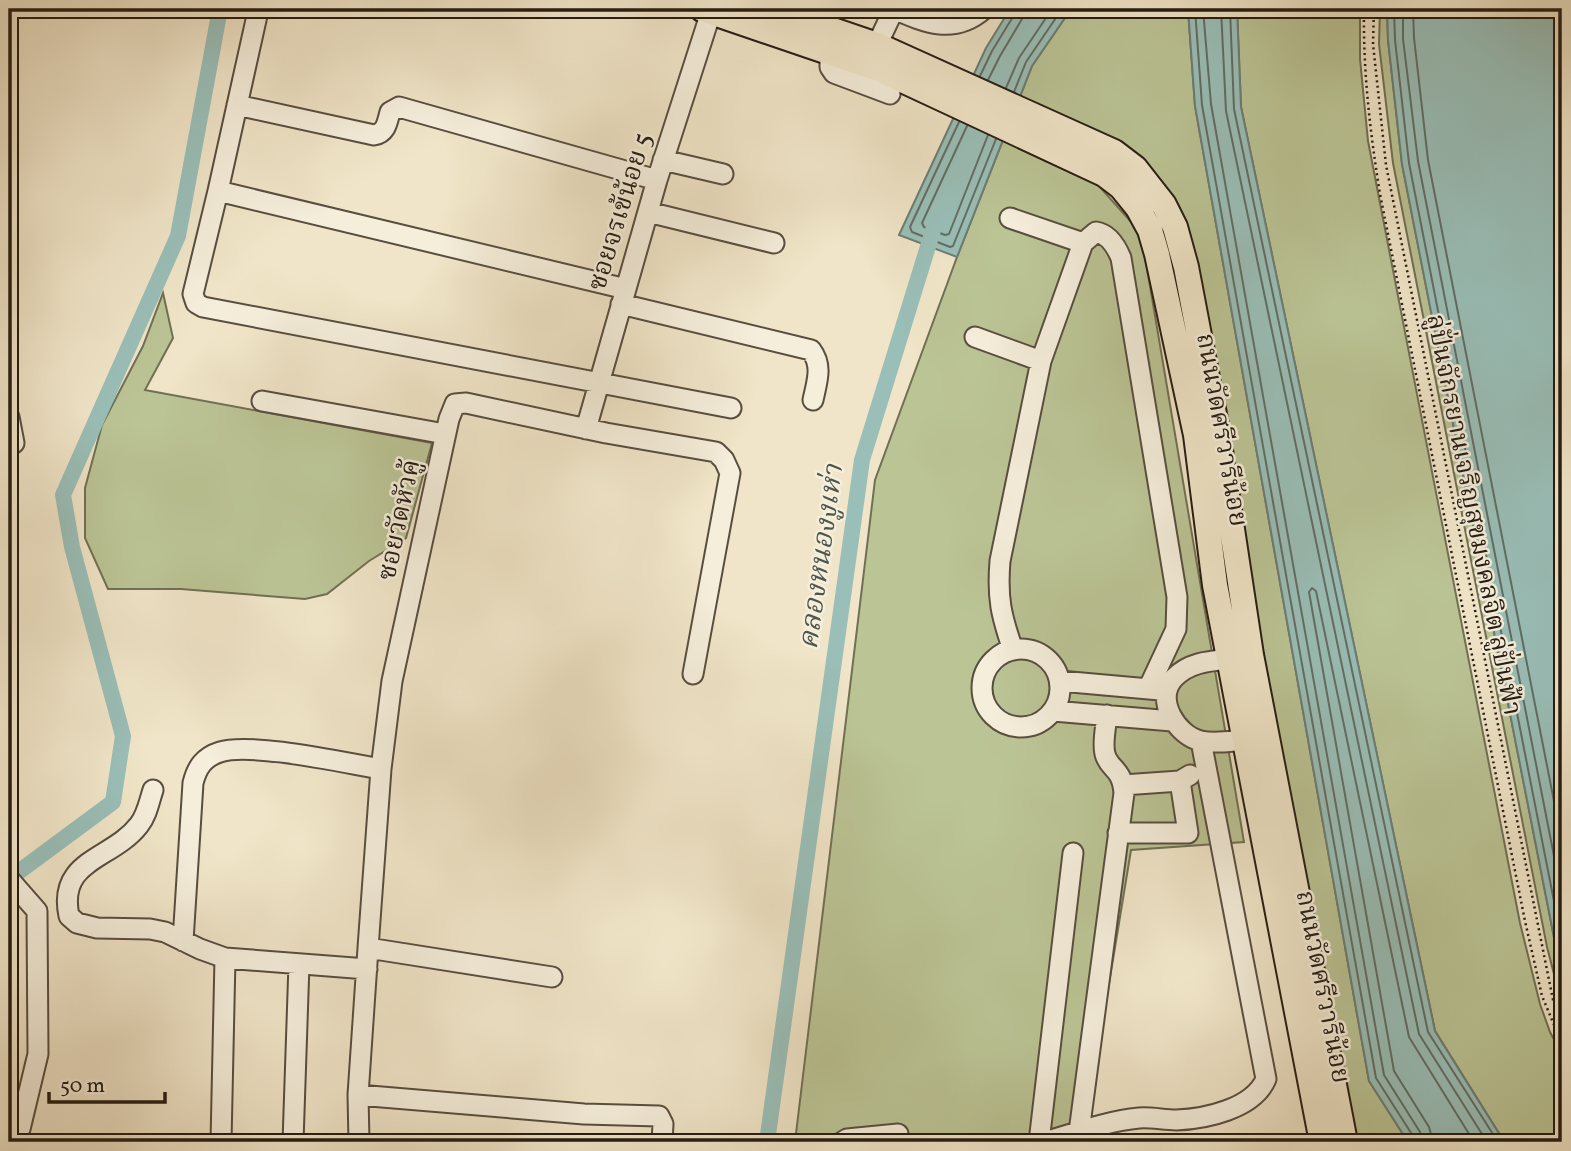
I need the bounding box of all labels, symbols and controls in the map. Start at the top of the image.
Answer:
street label: ซอยจรเข้น้อย 5 [580,129,662,295]
street label: ลู่ปั่นจักรยานเจริญสุขมงคลจิต ลู่ปั่นฟ้า [1416,311,1533,719]
street label: ถนนวัดศรีวารีน้อย [1186,330,1256,530]
street label: ซอยวัดหัวคู้ [370,456,430,584]
water label: คลองหนองงูเห่า [790,461,854,652]
street label: ถนนวัดศรีวารีน้อย [1286,887,1358,1087]
scale bar [49,1060,164,1104]
text: 50 m [60,1072,105,1101]

